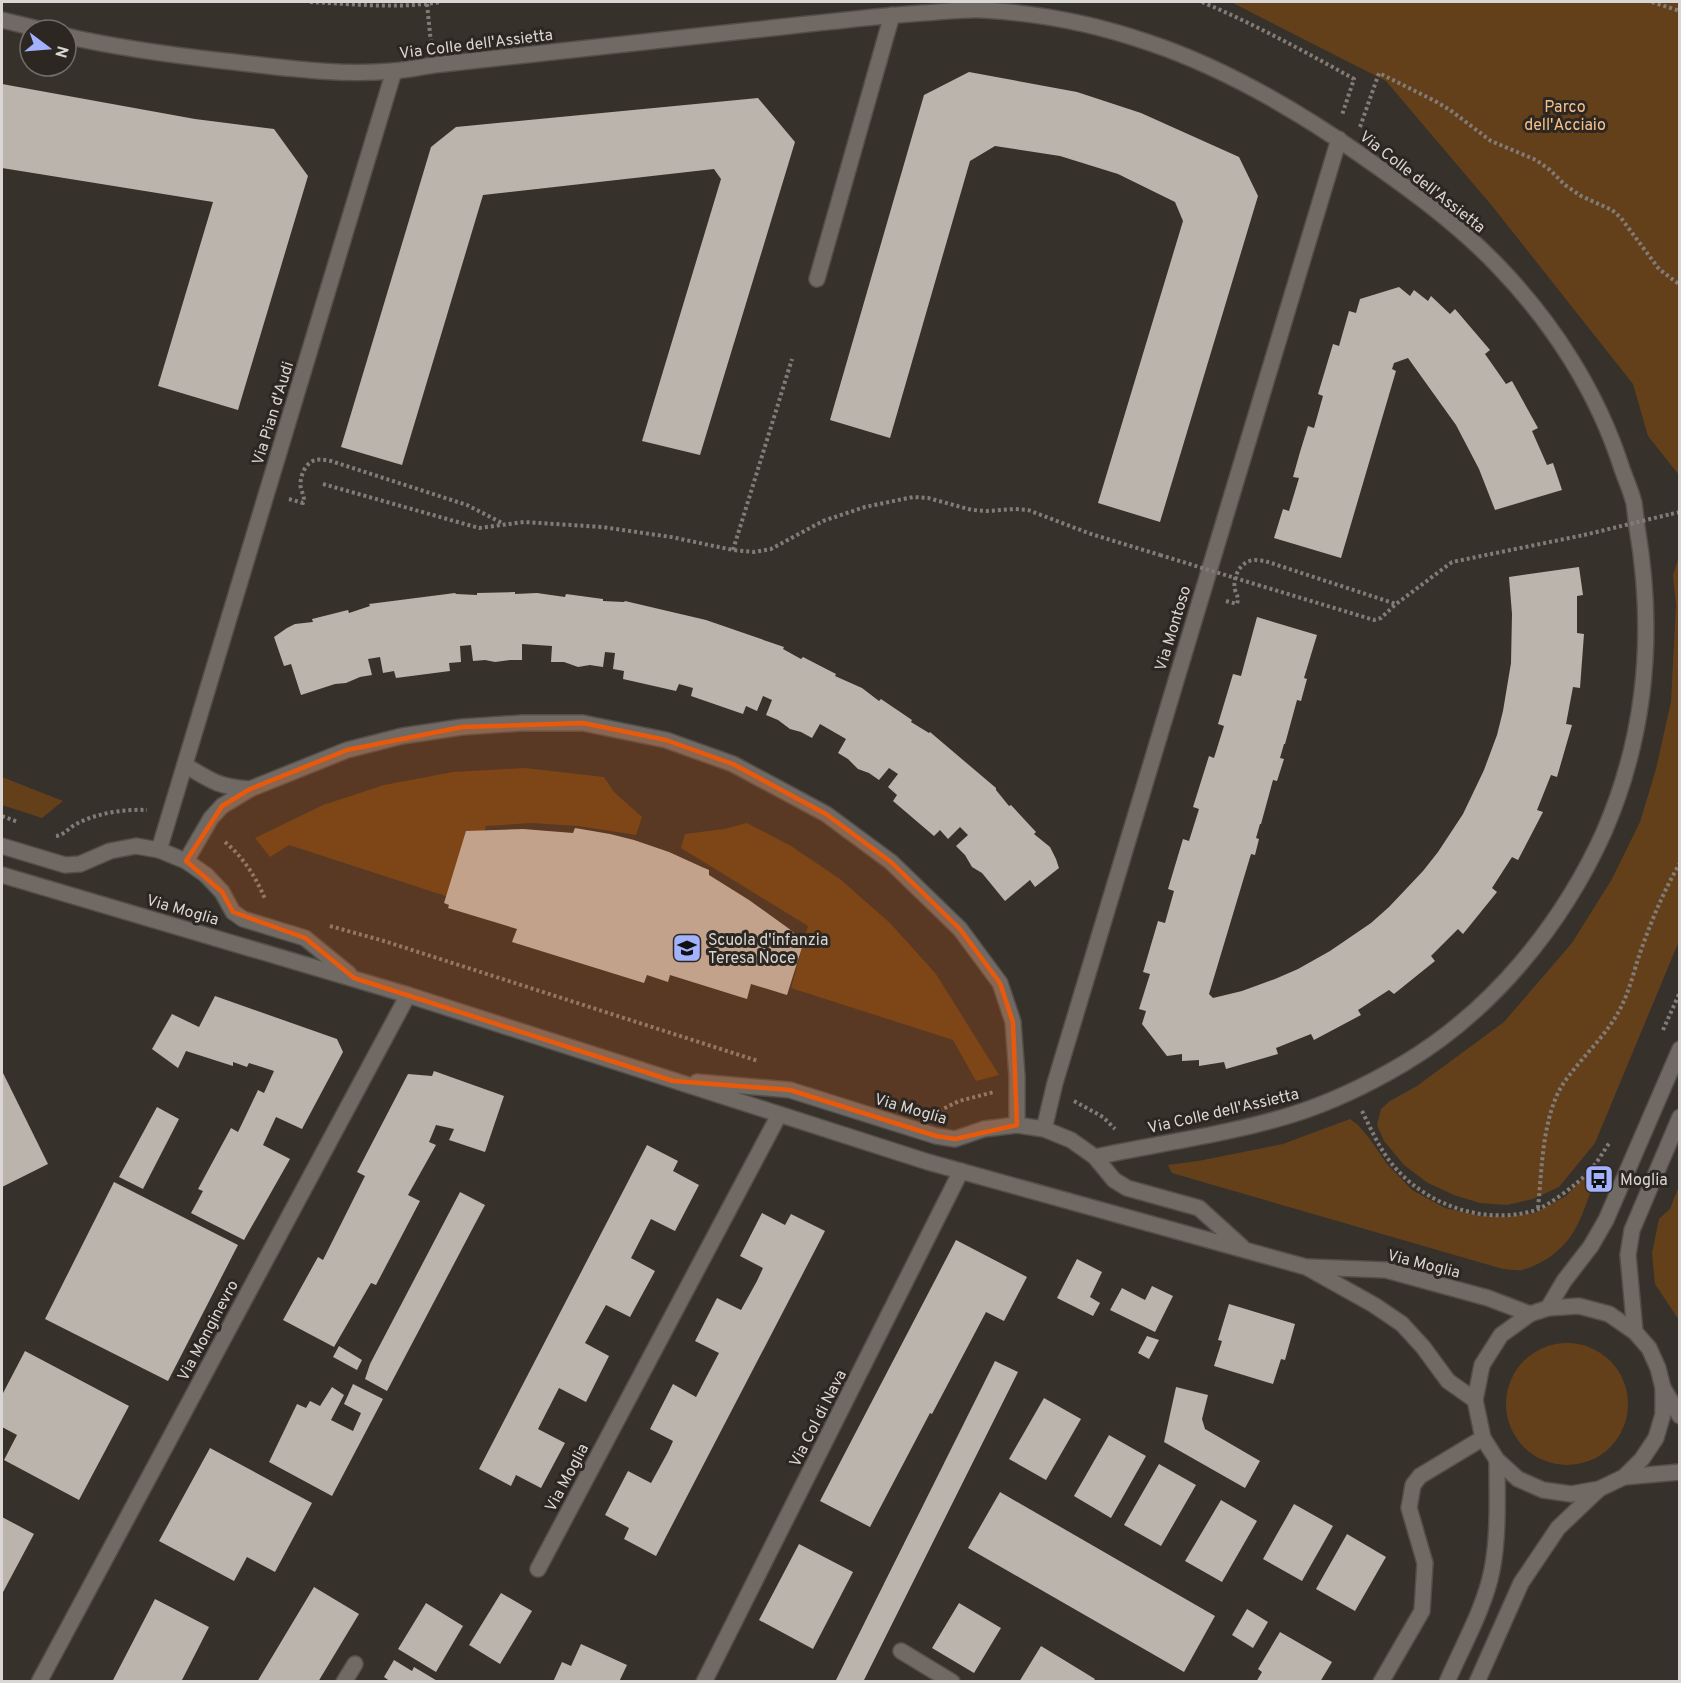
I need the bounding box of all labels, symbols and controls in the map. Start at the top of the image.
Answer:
north arrow [18,18,78,78]
street label: Via Colle dell'Assietta [398,26,554,64]
text: N [49,43,72,60]
park label: Parco dell'Acciaio [1524,98,1606,136]
street label: Via Colle dell'Assietta [1355,127,1489,238]
street label: Via Pian d'Audi [249,359,299,468]
street label: Via Montoso [1151,583,1196,674]
street label: Via Moglia [144,891,221,931]
place label: Scuola d'infanzia Teresa Noce [708,931,828,969]
school or university icon: Scuola d'infanzia Teresa Noce [671,932,703,964]
street label: Via Colle dell'Assietta [1146,1085,1301,1139]
street label: Via Moglia [872,1090,949,1130]
bus stop icon: Moglia [1583,1163,1615,1195]
place label: Moglia [1620,1171,1668,1191]
street label: Via Moglia [1385,1246,1462,1284]
street label: Via Monginevro [174,1277,244,1385]
street label: Via Col di Nava [786,1367,852,1471]
street label: Via Moglia [541,1440,594,1515]

